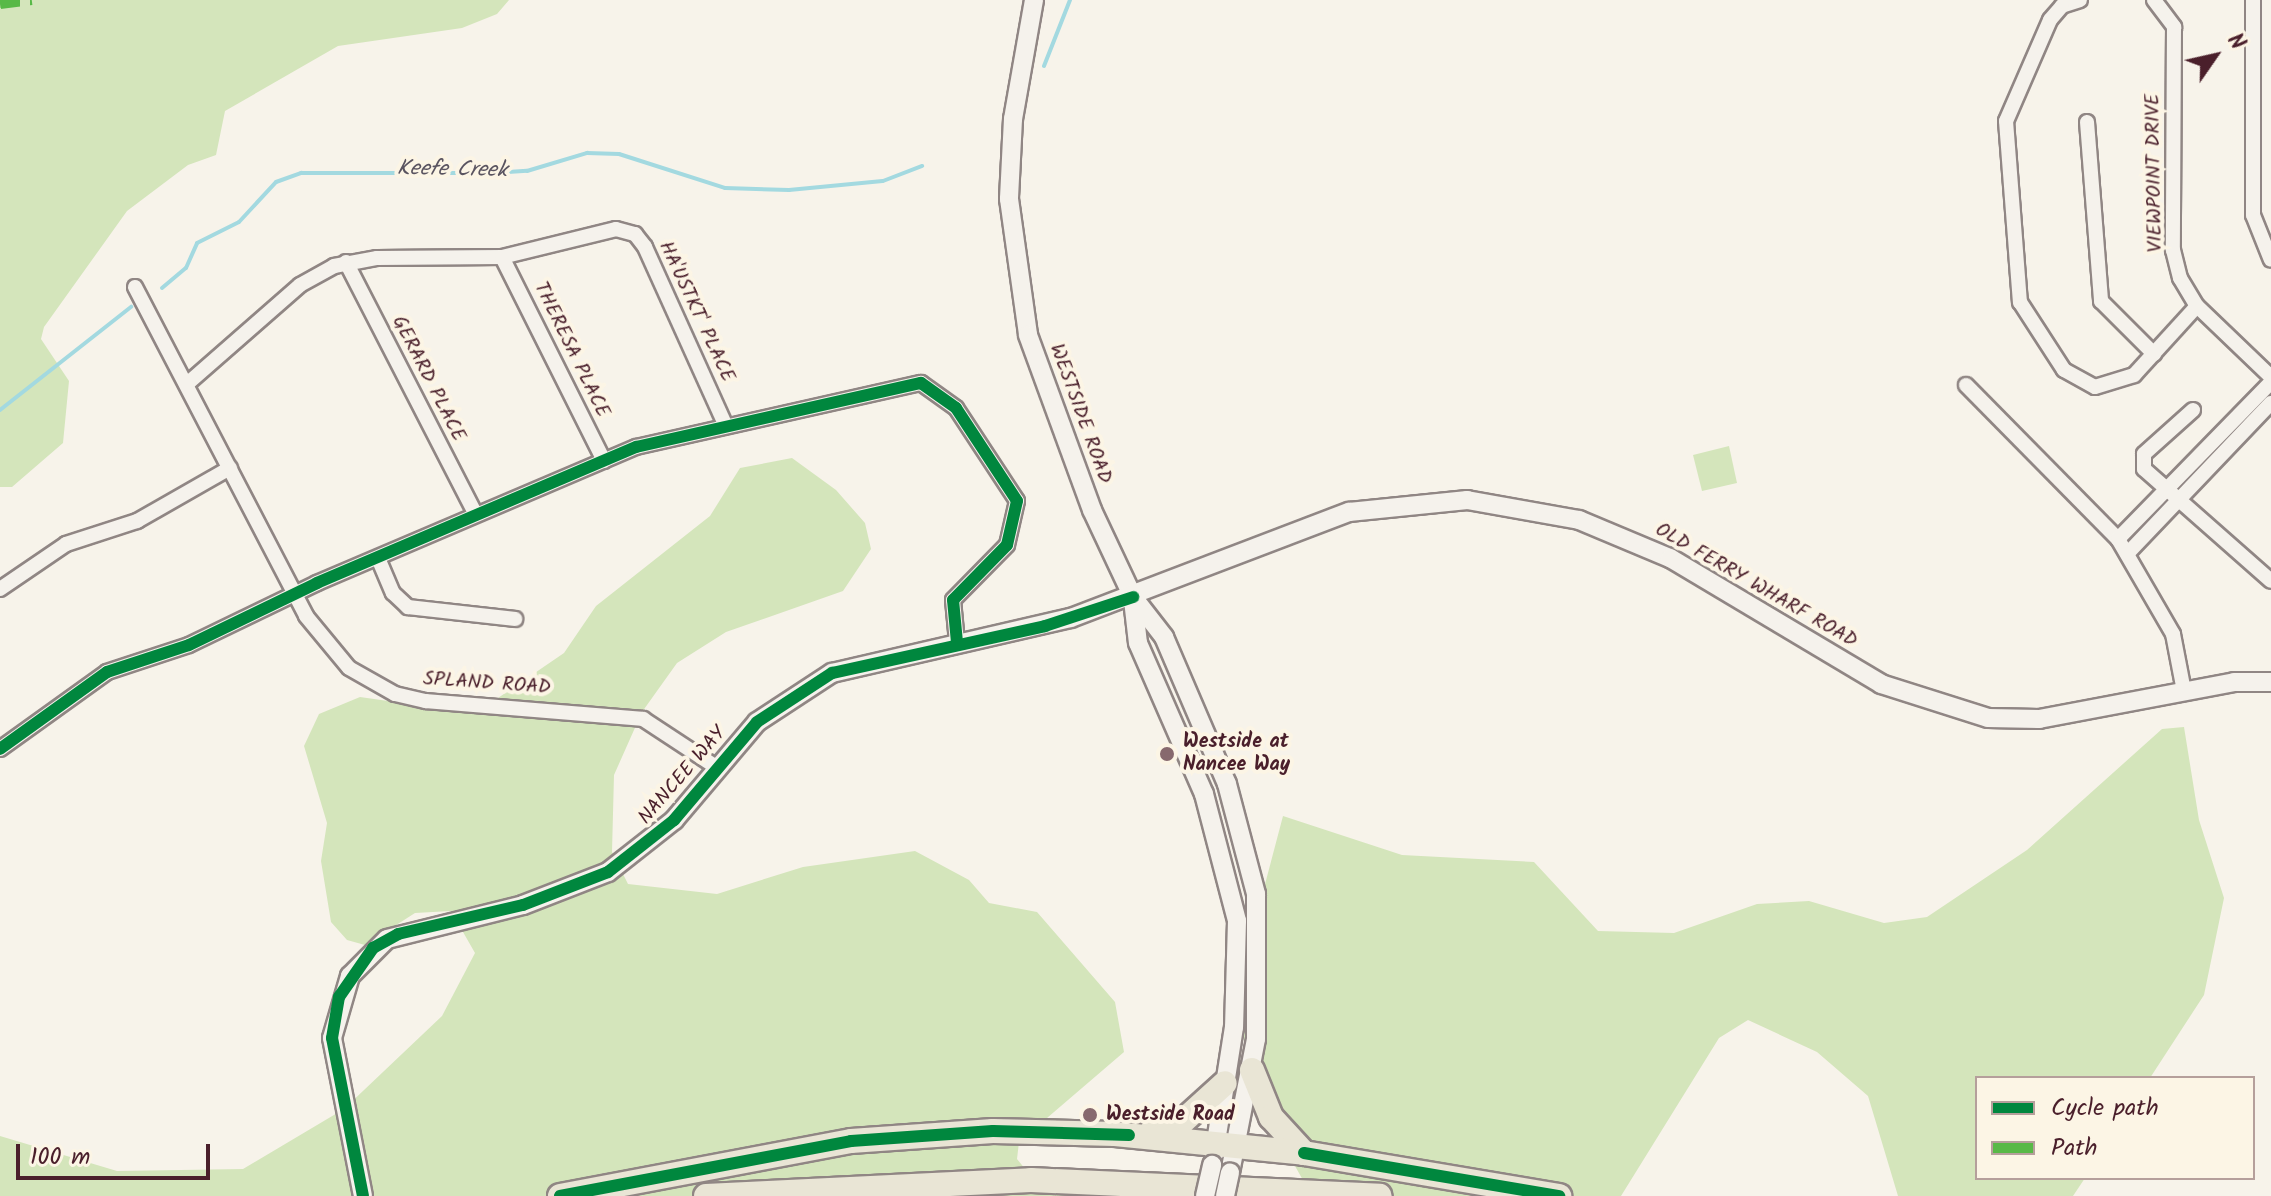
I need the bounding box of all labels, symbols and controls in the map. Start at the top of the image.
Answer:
north arrow [2175,16,2255,96]
text: N [2217,27,2254,58]
street label: VIEWPOINT DRIVE [2142,93,2168,253]
water label: Keefe Creek [397,156,507,184]
street label: HA'USTKT' PLACE [653,238,739,386]
street label: THERESA PLACE [528,278,614,422]
street label: GERARD PLACE [386,312,470,446]
street label: WESTSIDE ROAD [1044,341,1116,487]
street label: OLD FERRY WHARF ROAD [1651,518,1861,654]
street label: SPLAND ROAD [422,668,552,700]
street label: NANCEE WAY [634,722,732,830]
place label: Westside at Nancee Way [1183,730,1290,777]
marker: Westside at Nancee Way [1158,745,1176,763]
legend [1975,1076,2255,1180]
text: Cycle path [2051,1089,2159,1128]
place label: Westside Road [1106,1103,1235,1127]
marker: Westside Road [1081,1106,1099,1124]
scale bar [20,1128,214,1178]
text: Path [2051,1129,2097,1168]
text: 100 m [30,1138,90,1177]

